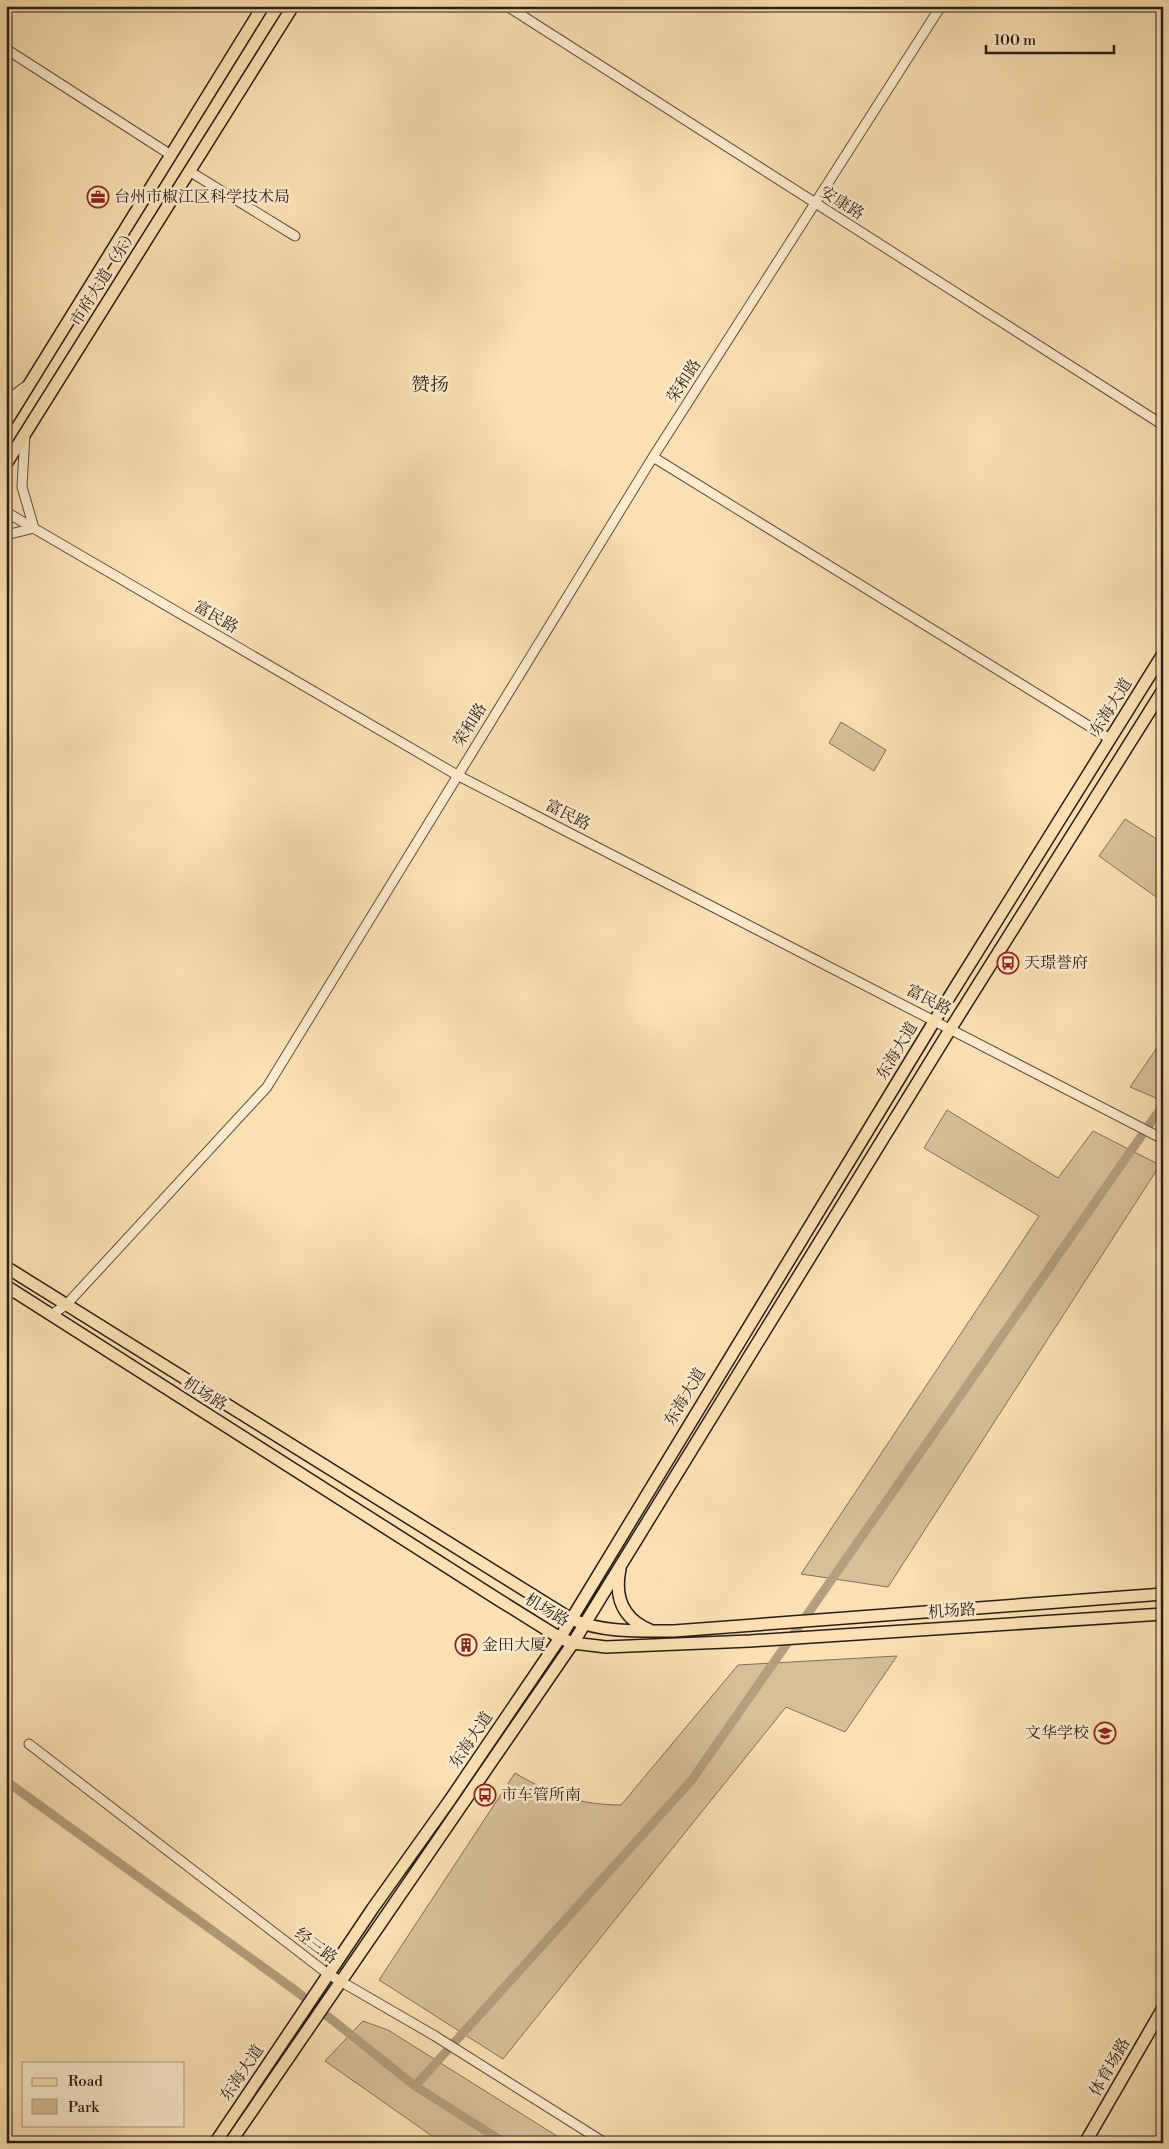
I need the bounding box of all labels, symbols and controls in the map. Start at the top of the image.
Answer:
scale bar [986,22,1114,54]
text: 100 m [994,31,1036,50]
street label: 安康路 [816,182,868,224]
office icon: 台州市椒江区科学技术局 [86,185,110,209]
place label: 台州市椒江区科学技术局 [114,187,290,207]
street label: 市府大道（东） [66,224,142,330]
street label: 荣和路 [663,355,705,407]
district label: 赞扬 [411,373,449,397]
street label: 富民路 [190,596,242,638]
street label: 东海大道 [1086,675,1136,739]
street label: 荣和路 [449,699,491,751]
street label: 富民路 [542,795,594,835]
bus stop icon: 天璟誉府 [996,951,1020,975]
place label: 天璟誉府 [1024,953,1088,973]
street label: 富民路 [903,980,955,1020]
street label: 东海大道 [872,1018,922,1084]
street label: 东海大道 [660,1364,710,1430]
street label: 机场路 [179,1373,231,1415]
street label: 机场路 [521,1589,573,1631]
street label: 机场路 [927,1599,977,1623]
building icon: 金田大厦 [454,1633,478,1657]
place label: 金田大厦 [482,1635,546,1655]
street label: 东海大道 [445,1708,497,1772]
school or university icon: 文华学校 [1093,1721,1117,1745]
place label: 文华学校 [1025,1723,1089,1743]
bus stop icon: 市车管所南 [473,1783,497,1807]
place label: 市车管所南 [501,1785,581,1805]
street label: 经三路 [291,1924,341,1968]
street label: 体育场路 [1085,2034,1135,2100]
street label: 东海大道 [216,2041,268,2105]
legend [22,2062,185,2126]
text: Road [68,2072,103,2091]
text: Park [68,2098,100,2117]

